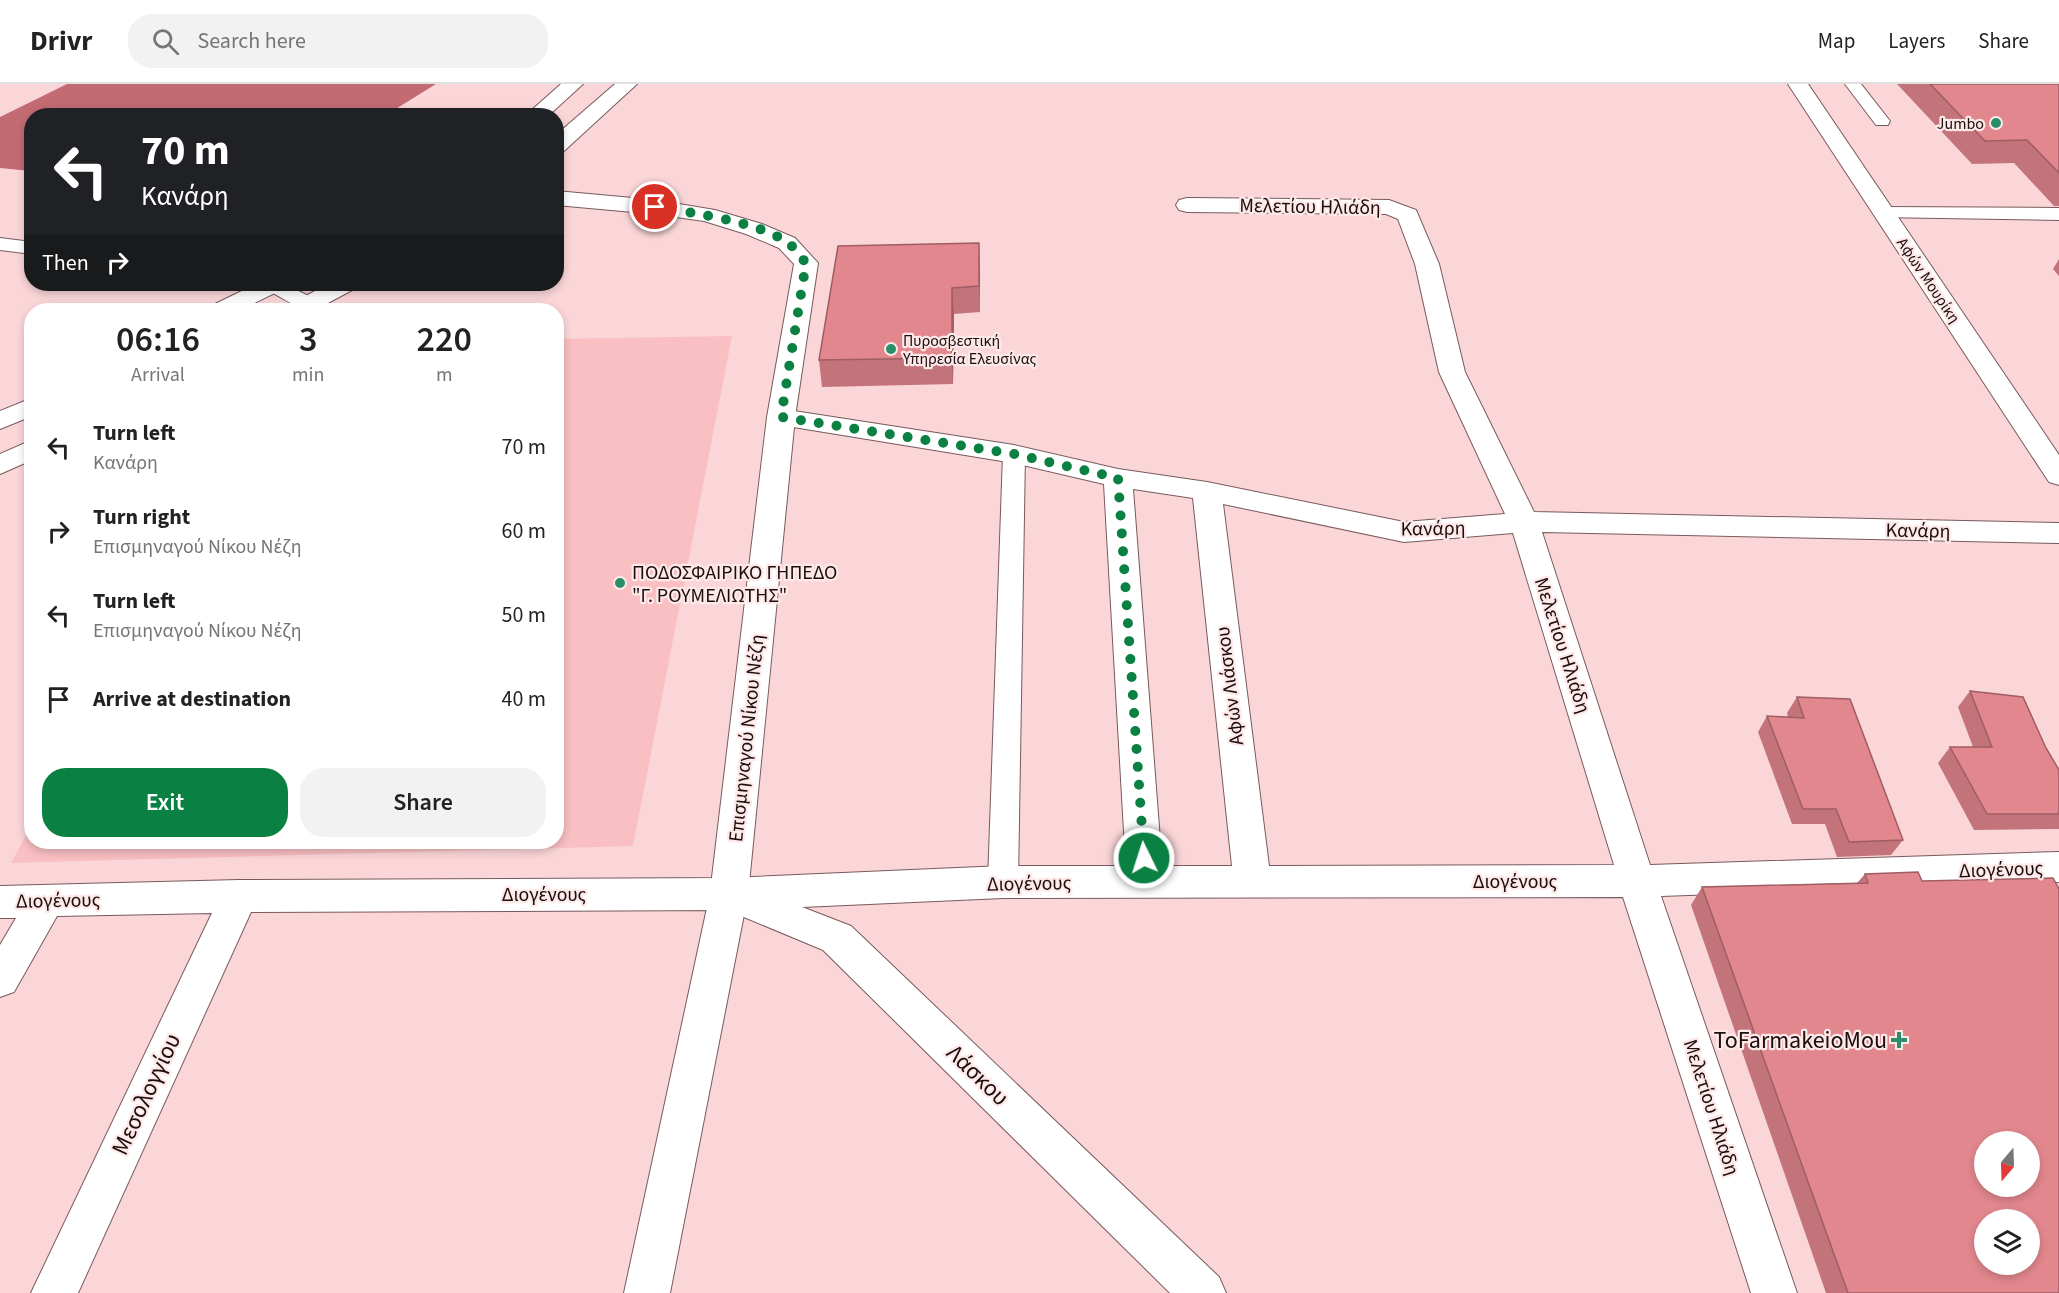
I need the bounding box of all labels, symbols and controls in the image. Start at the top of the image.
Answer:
search box [128,14,548,68]
text: Drivr [30,21,92,61]
icon: search [149,25,182,58]
text: Search here [197,25,306,57]
text: Map [1818,26,1855,56]
text: Layers [1888,26,1945,56]
text: Share [1978,26,2029,56]
place label: Jumbo [1937,113,1984,135]
marker: Jumbo [1989,116,2003,130]
text: 70 m [141,121,230,181]
icon: left [42,132,120,210]
text: Κανάρη [141,177,229,216]
pin [629,181,680,232]
icon: arrive [638,190,671,223]
street label: Μελετίου Ηλιάδη [1239,192,1381,222]
street label: Αφών Μουρίκη [1891,233,1965,328]
icon: right [101,246,134,279]
text: Then [42,247,89,279]
text: 06:16 [116,314,200,365]
text: 3 [299,314,317,365]
text: 220 [416,314,472,365]
place label: Πυροσβεστική Υπηρεσία Ελευσίνας [902,330,1037,370]
marker: Πυροσβεστική Υπηρεσία Ελευσίνας [884,342,898,356]
text: Arrival [131,361,185,389]
text: min [292,361,324,389]
text: m [436,361,452,389]
text: Turn left [93,417,175,449]
icon: left [42,431,75,464]
text: 70 m [501,431,546,463]
text: Κανάρη [93,449,158,477]
text: Turn right [93,501,190,533]
street label: Κανάρη [1400,514,1466,544]
icon: right [42,515,75,548]
text: 60 m [501,515,546,547]
street label: Κανάρη [1885,516,1951,546]
text: Επισμηναγού Νίκου Νέζη [93,533,302,561]
place label: ΠΟΔΟΣΦΑΙΡΙΚΟ ΓΗΠΕΔΟ "Γ. ΡΟΥΜΕΛΙΩΤΗΣ" [632,559,837,610]
street label: Μελετίου Ηλιάδη [1527,574,1597,717]
marker: ΠΟΔΟΣΦΑΙΡΙΚΟ ΓΗΠΕΔΟ "Γ. ΡΟΥΜΕΛΙΩΤΗΣ" [613,576,627,590]
text: Turn left [93,585,175,617]
icon: left [42,599,75,632]
text: 50 m [501,599,546,631]
text: Επισμηναγού Νίκου Νέζη [93,617,302,645]
street label: Αφών Λιάσκου [1209,625,1251,747]
street label: Επισμηναγού Νίκου Νέζη [722,633,772,843]
icon: arrive [42,683,75,716]
text: Arrive at destination [93,683,291,715]
text: 40 m [501,683,546,715]
button: Exit [42,768,288,837]
button: Share [300,768,546,837]
position arrow [1112,826,1176,890]
street label: Διογένους [1958,855,2044,885]
street label: Διογένους [1473,868,1558,896]
street label: Διογένους [987,869,1072,899]
street label: Διογένους [502,881,587,909]
street label: Διογένους [16,886,101,916]
place label: ToFarmakeioMou [1713,1023,1887,1058]
street label: Μεσολογγίου [103,1028,190,1161]
marker: ToFarmakeioMou [1892,1033,1906,1047]
street label: Μελετίου Ηλιάδη [1676,1036,1746,1179]
street label: Λάσκου [938,1037,1017,1114]
north arrow [1974,1131,2040,1197]
map controls [1974,1131,2040,1275]
button: layers [1974,1209,2040,1275]

